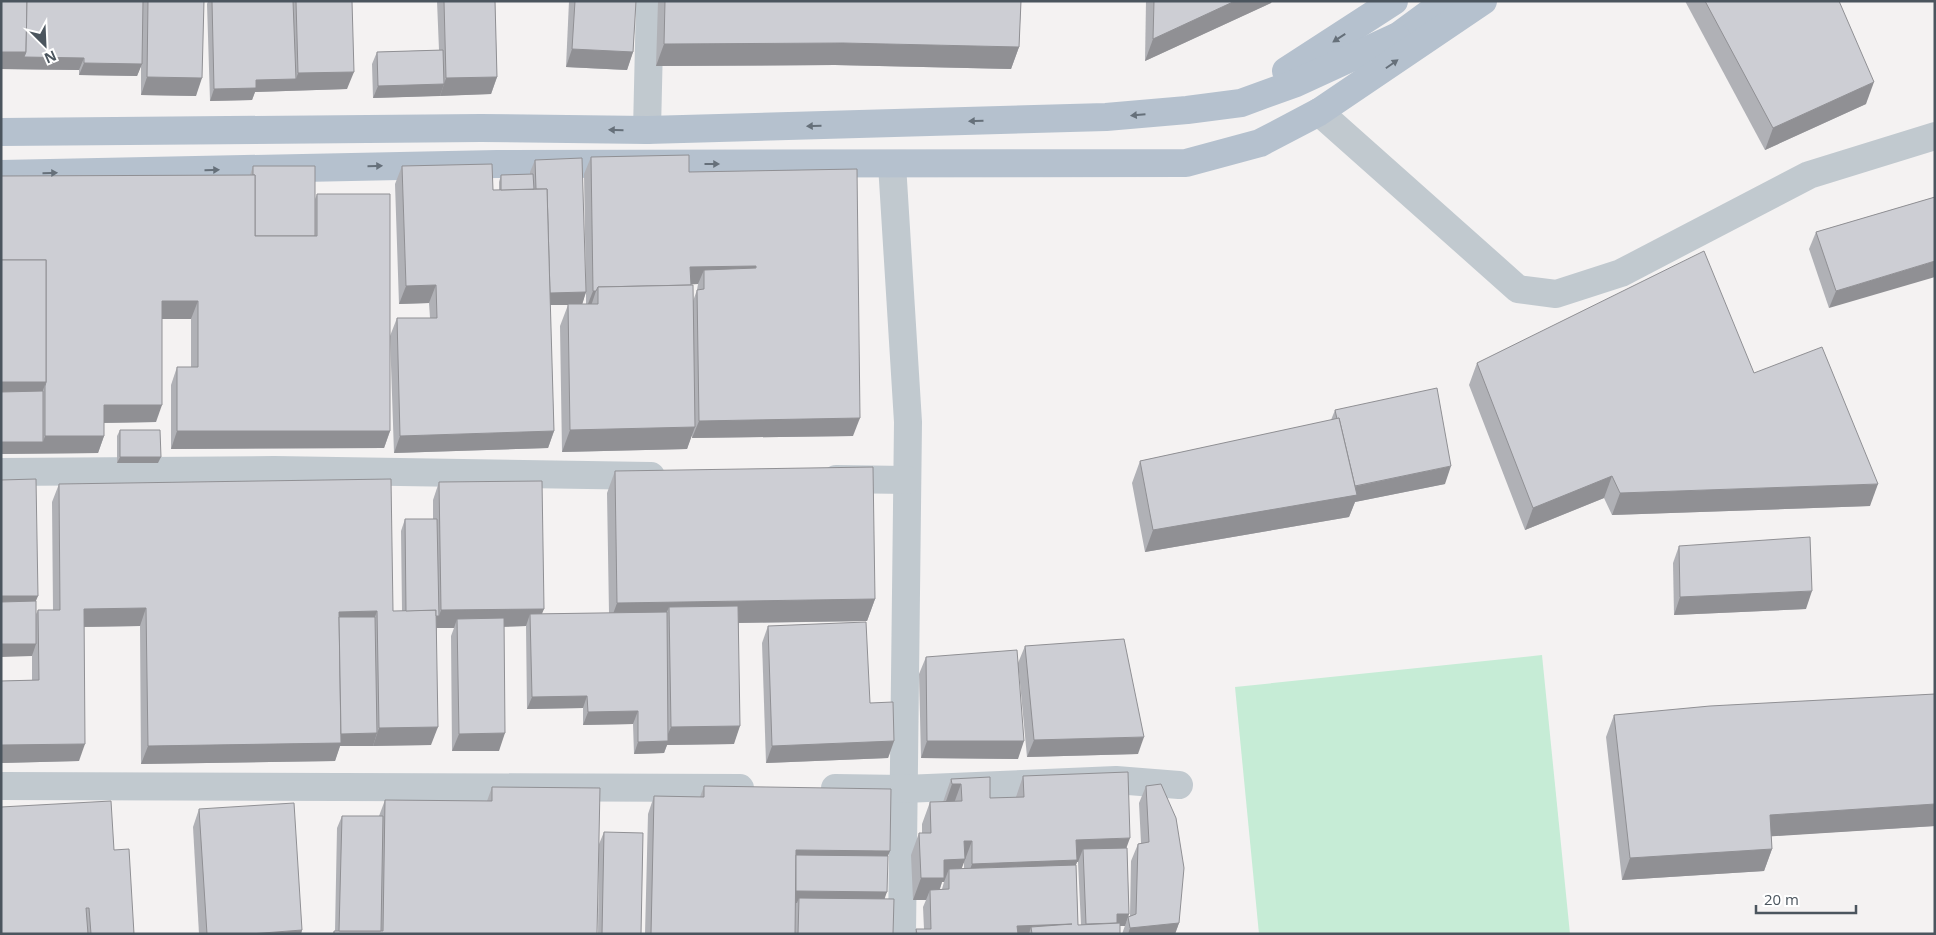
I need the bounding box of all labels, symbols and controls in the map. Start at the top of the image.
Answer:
north arrow [20,20,70,70]
one-way arrow [1332,33,1345,43]
text: N [41,46,60,68]
one-way arrow [1385,59,1399,69]
one-way arrow [1130,111,1146,119]
one-way arrow [968,117,984,125]
one-way arrow [805,122,821,130]
one-way arrow [608,126,624,134]
one-way arrow [705,160,721,168]
one-way arrow [367,162,383,170]
one-way arrow [205,166,221,174]
one-way arrow [42,169,58,177]
scale bar [1756,882,1856,914]
text: 20 m [1764,889,1799,909]

